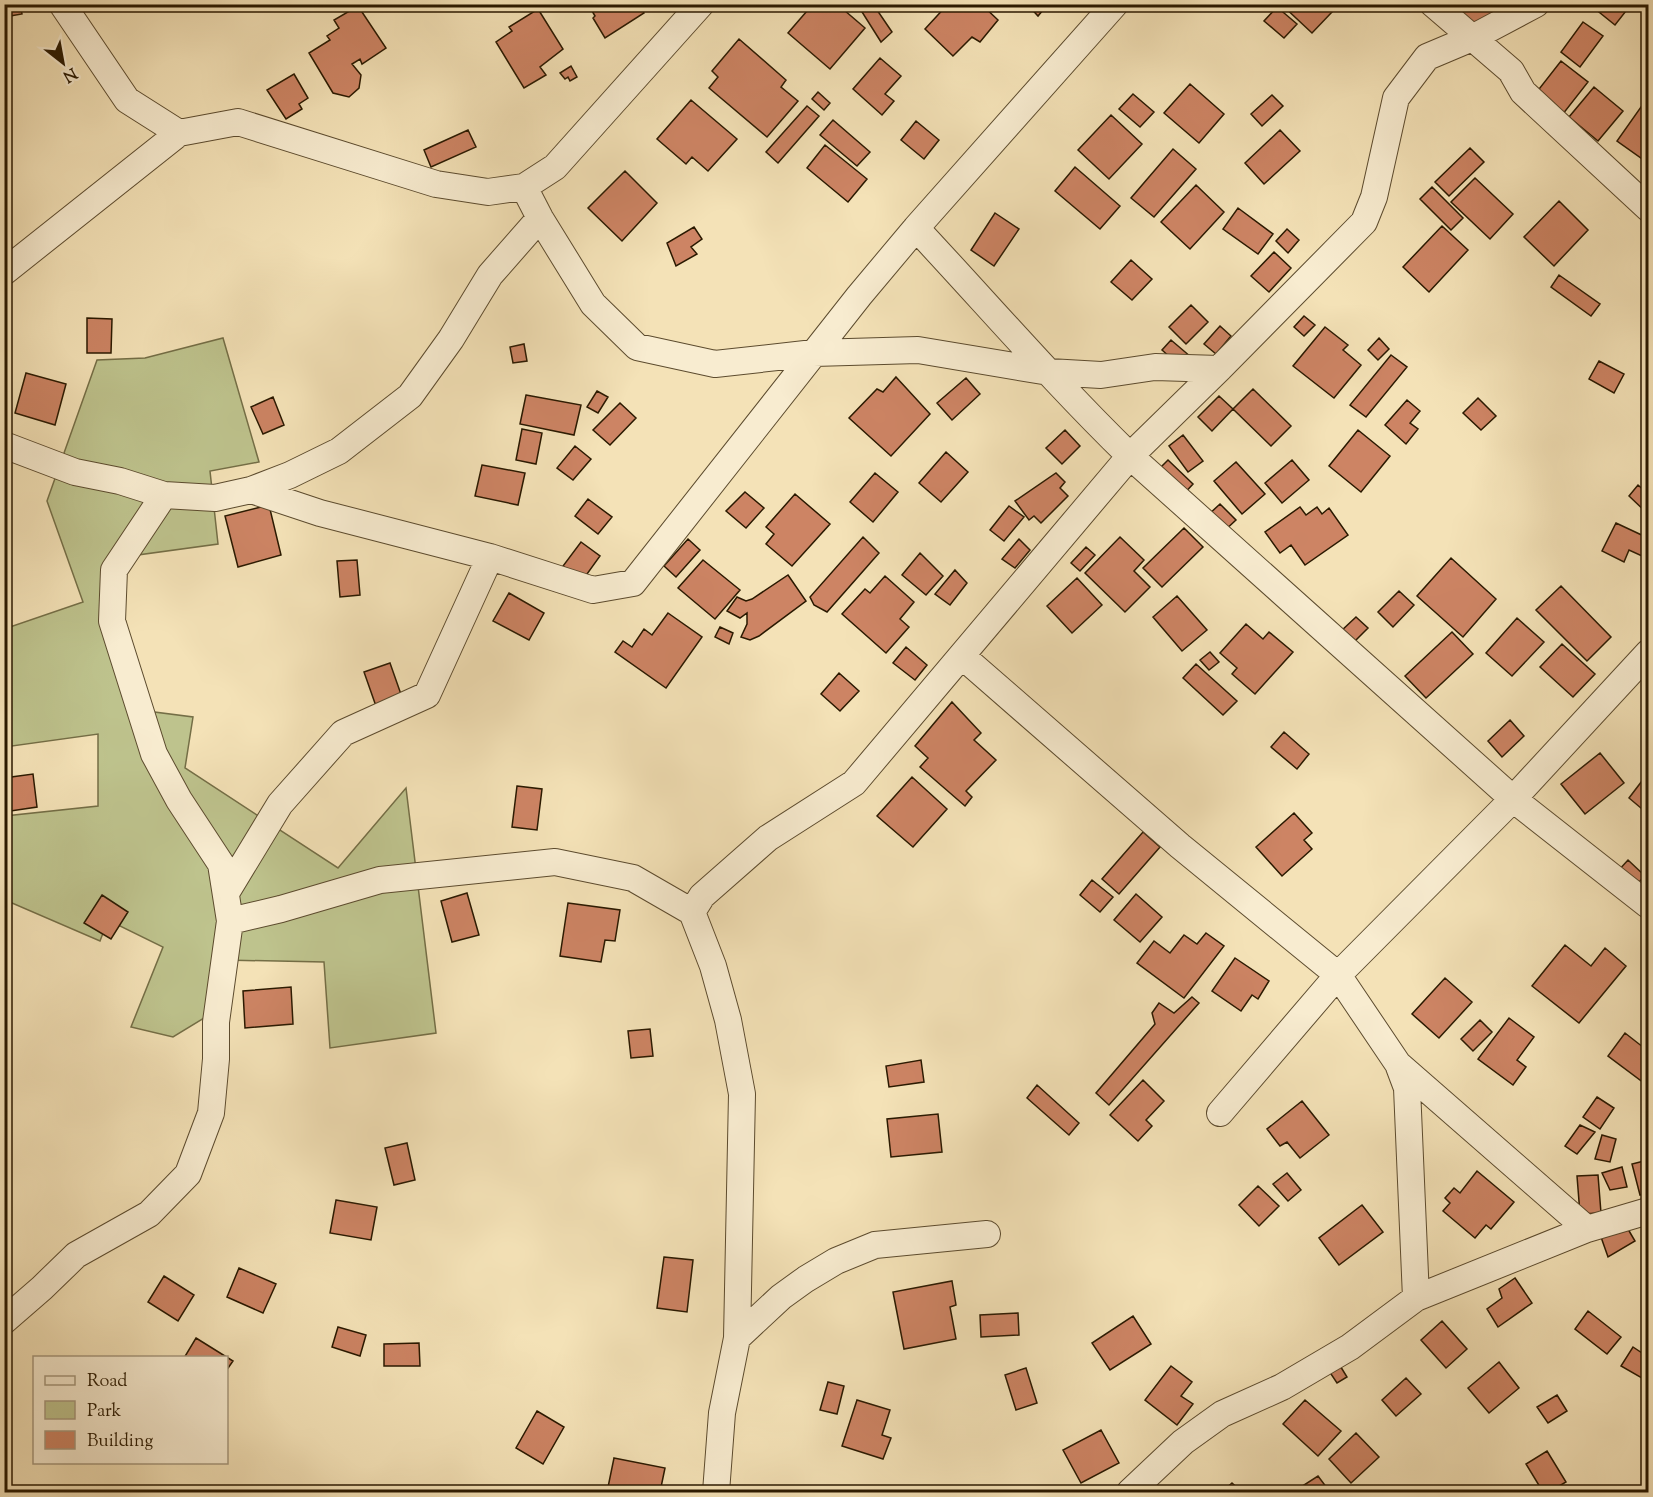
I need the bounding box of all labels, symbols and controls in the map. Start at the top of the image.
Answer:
north arrow [33,33,93,93]
text: N [58,61,81,87]
legend [33,1356,228,1464]
text: Road [87,1369,127,1395]
text: Park [87,1399,122,1425]
text: Building [87,1429,153,1455]

